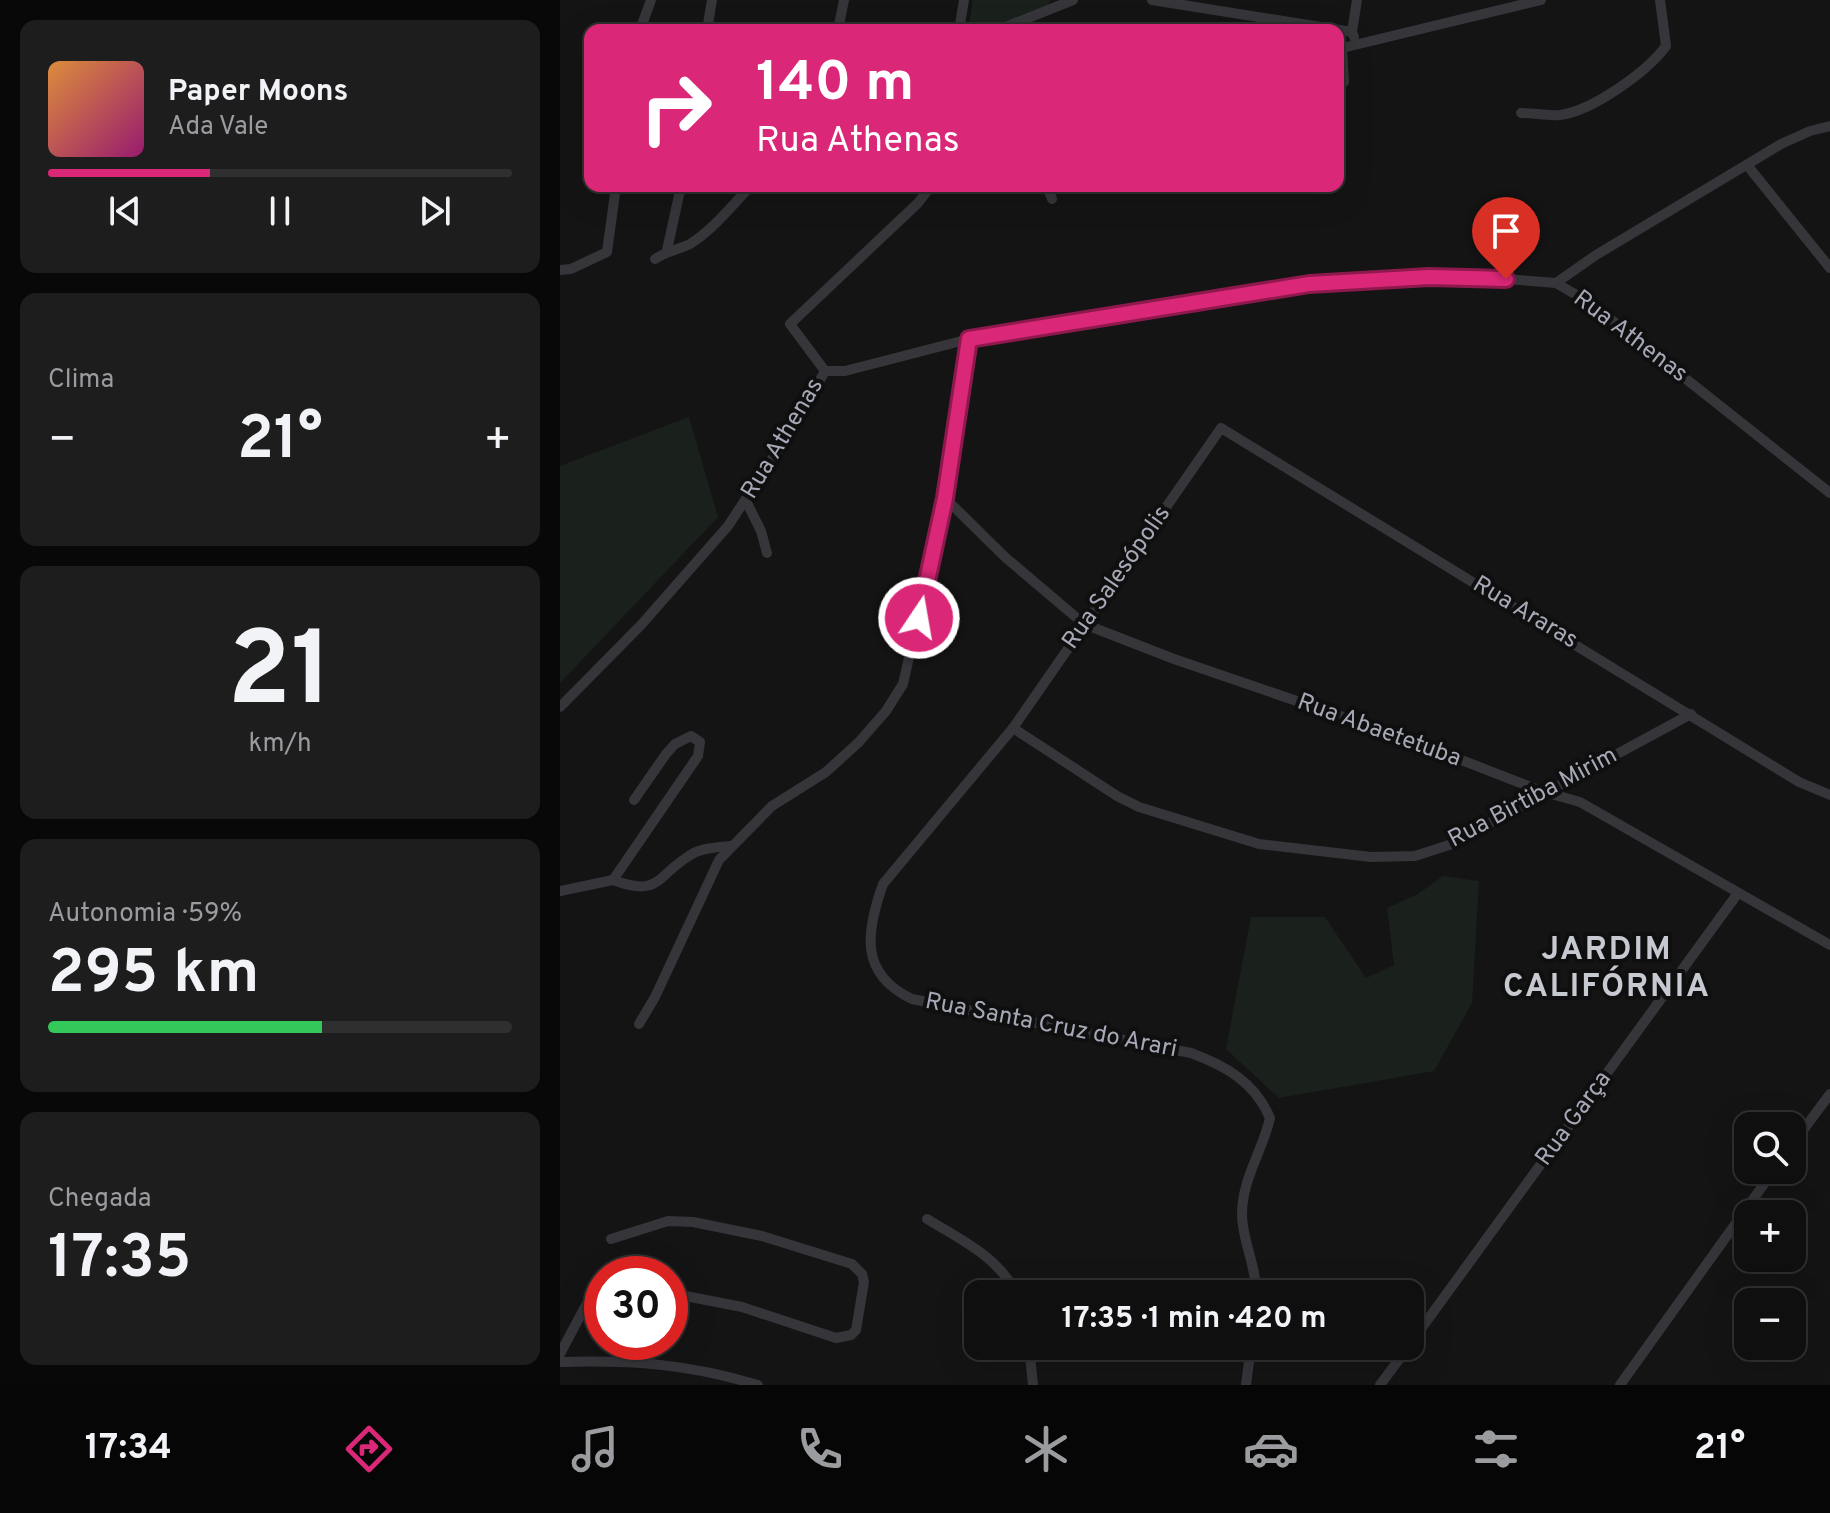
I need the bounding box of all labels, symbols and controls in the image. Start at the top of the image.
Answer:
text: 140 m [756,50,914,120]
icon: right [624,56,728,160]
text: Paper Moons [168,74,348,111]
text: Ada Vale [168,111,268,144]
text: Rua Athenas [756,119,960,165]
icon: previous [103,189,147,233]
icon: pause [258,189,302,233]
icon: next [413,189,457,233]
pin [1472,197,1540,279]
icon: arrive [1484,209,1528,253]
street label: Rua Athenas [1567,284,1693,390]
text: Clima [48,364,114,397]
street label: Rua Athenas [735,373,831,505]
text: 21° [237,404,323,480]
text: − [48,414,76,470]
text: + [484,414,512,470]
street label: Rua Salesópolis [1056,500,1178,656]
street label: Rua Araras [1467,570,1583,656]
position arrow [877,576,961,660]
text: 21 [227,610,333,742]
street label: Rua Abaetetuba [1293,687,1465,775]
text: km/h [248,728,312,761]
street label: Rua Birtiba Mirim [1443,741,1623,855]
text: Autonomia · 59% [48,898,242,931]
district label: JARDIM CALIFÓRNIA [1503,931,1711,1008]
text: 295 km [48,938,259,1014]
street label: Rua Santa Cruz do Arari [923,987,1179,1065]
street label: Rua Garça [1529,1066,1619,1172]
map controls [1734,1112,1806,1360]
button: search [1734,1112,1806,1184]
text: Chegada [48,1183,151,1216]
button: + [1734,1200,1806,1272]
text: 17:35 [48,1223,191,1299]
speed limit sign: 30 [584,1256,688,1360]
button: − [1734,1288,1806,1360]
text: 17:35 · 1 min · 420 m [1062,1301,1326,1338]
icon: directions [341,1421,397,1477]
icon: music [567,1421,623,1477]
icon: phone [792,1421,848,1477]
icon: climate [1018,1421,1074,1477]
icon: car [1243,1421,1299,1477]
icon: filters [1468,1421,1524,1477]
text: 17:34 [85,1426,172,1472]
text: 21° [1694,1426,1745,1472]

